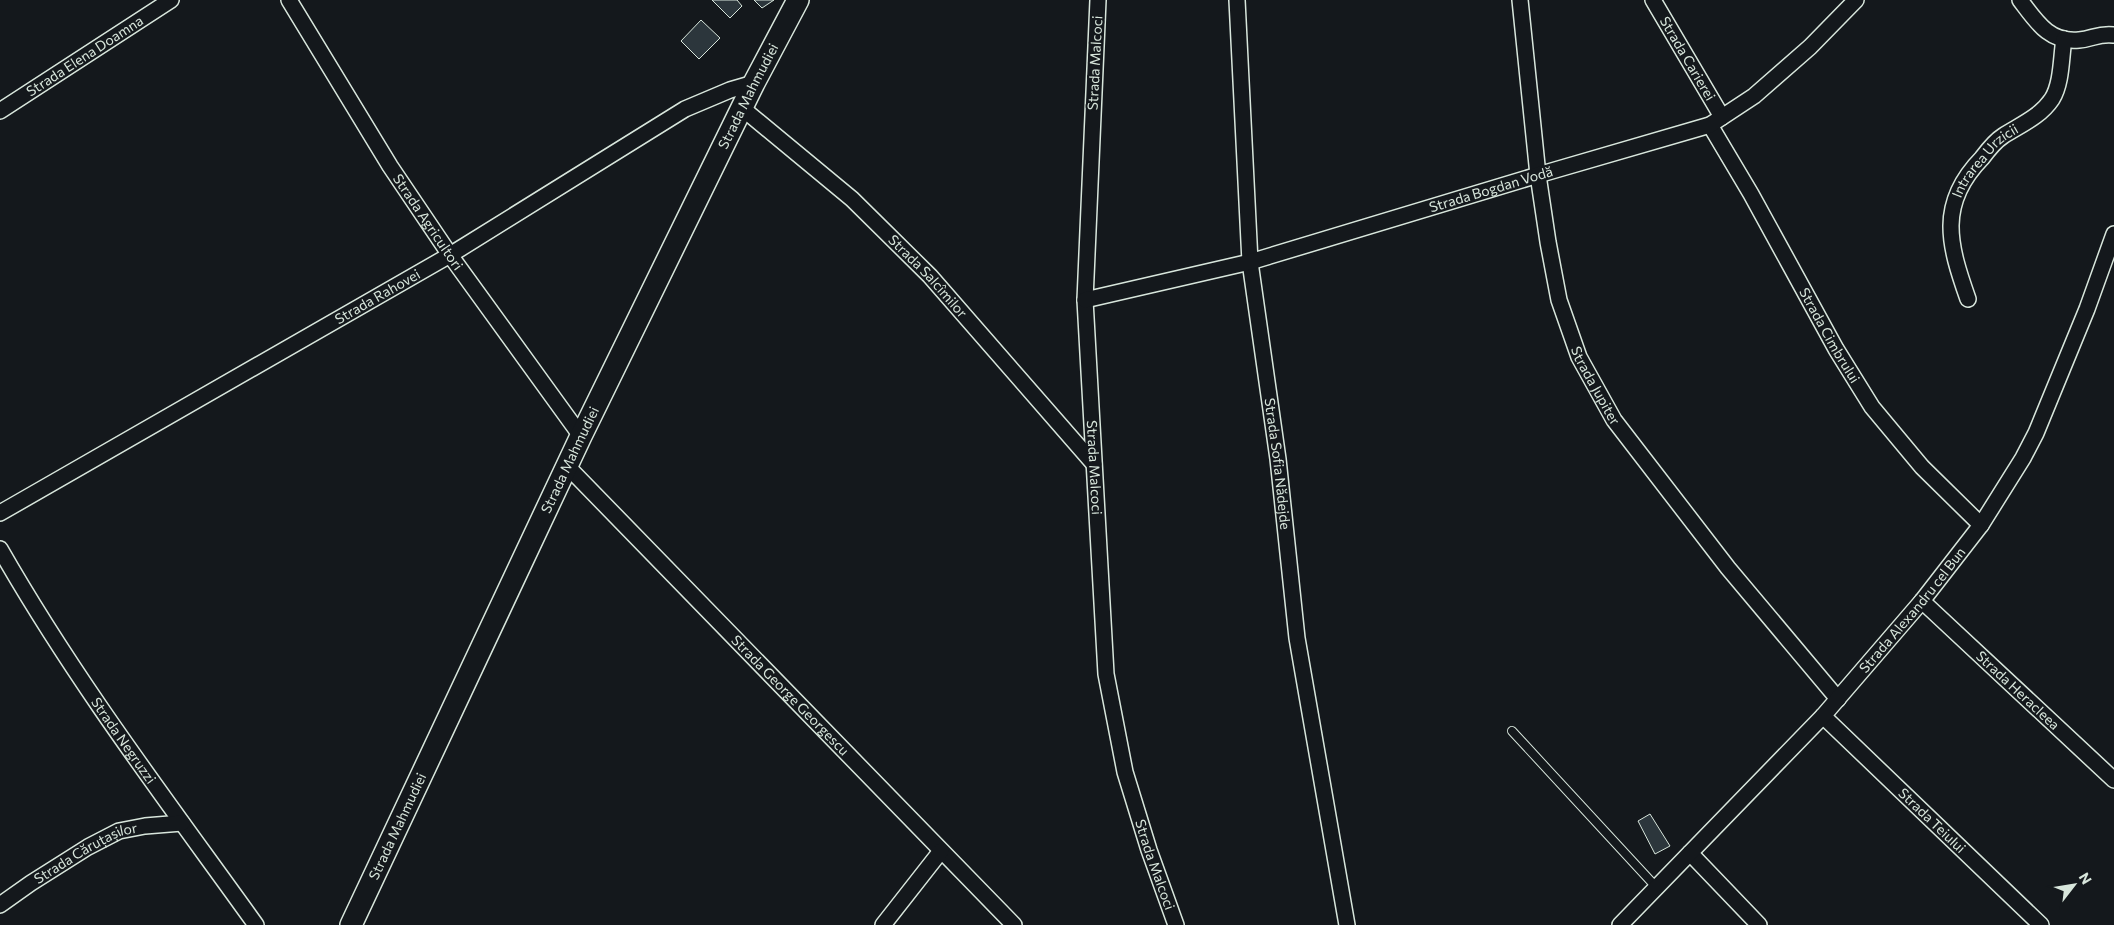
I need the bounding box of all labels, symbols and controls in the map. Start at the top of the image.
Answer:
street label: Strada Elena Doamna [23,12,146,100]
street label: Strada Carierei [1657,13,1719,103]
street label: Strada Malcoci [1084,15,1105,111]
street label: Strada Mahmudiei [714,40,781,152]
street label: Intrarea Urzicii [1948,120,2021,200]
street label: Strada Bogdan Vodă [1427,162,1555,215]
street label: Strada Agricultori [390,170,467,273]
street label: Strada Salcîmilor [885,231,972,321]
street label: Strada Rahovei [331,265,423,327]
street label: Strada Cimbrului [1796,285,1864,386]
street label: Strada Jupiter [1568,344,1624,429]
street label: Strada Sofia Nădejde [1261,397,1294,531]
street label: Strada Mahmudiei [537,404,602,516]
street label: Strada Malcoci [1084,420,1106,515]
street label: Strada Alexandru cel Bun [1855,543,1969,676]
street label: Strada George Georgescu [728,631,853,759]
street label: Strada Heracleea [1973,647,2063,733]
street label: Strada Negruzzi [88,694,160,787]
street label: Strada Mahmudiei [365,770,429,882]
street label: Strada Teiului [1895,784,1969,856]
street label: Strada Malcoci [1132,817,1179,912]
street label: Strada Căruțașilor [31,819,139,887]
north arrow [2049,860,2099,910]
text: N [2076,869,2096,887]

